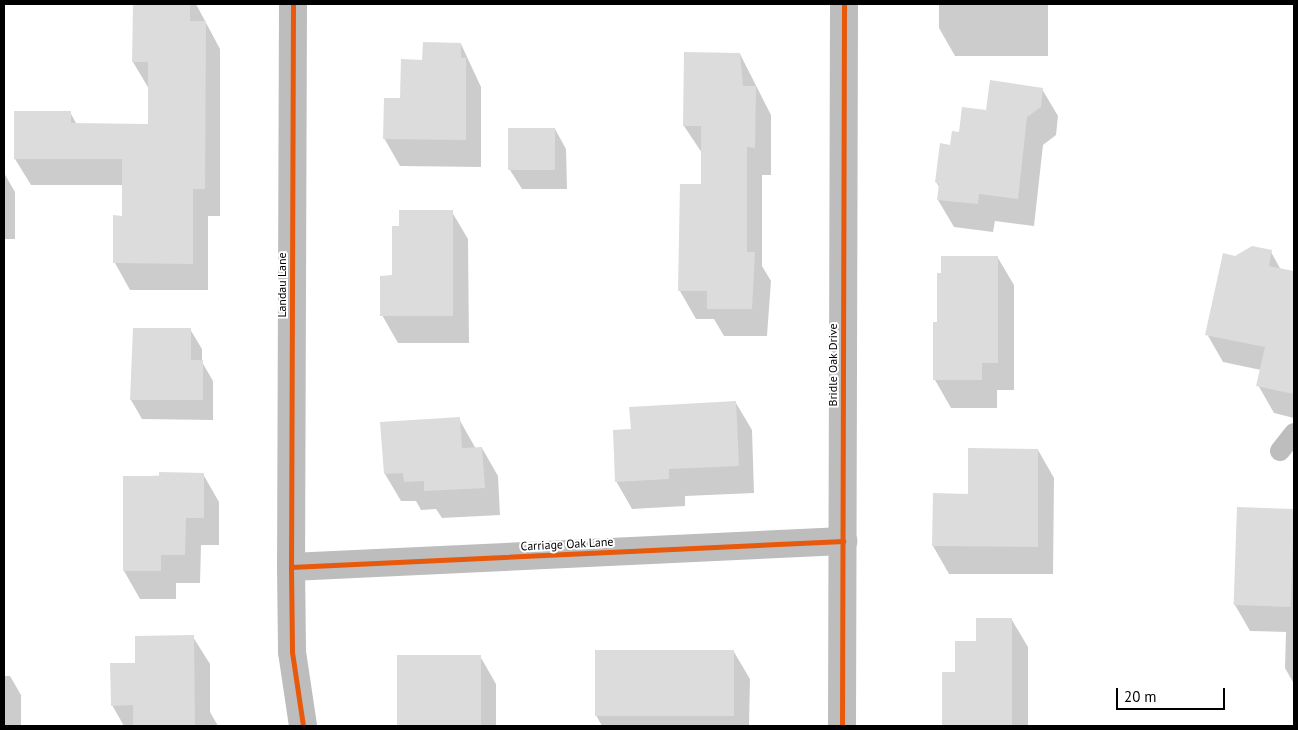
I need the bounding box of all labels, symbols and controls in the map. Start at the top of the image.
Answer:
street label: Landau Lane [275,252,289,318]
street label: Bridle Oak Drive [826,323,840,407]
street label: Carriage Oak Lane [520,534,614,554]
scale bar [1118,678,1227,710]
text: 20 m [1124,687,1157,706]

